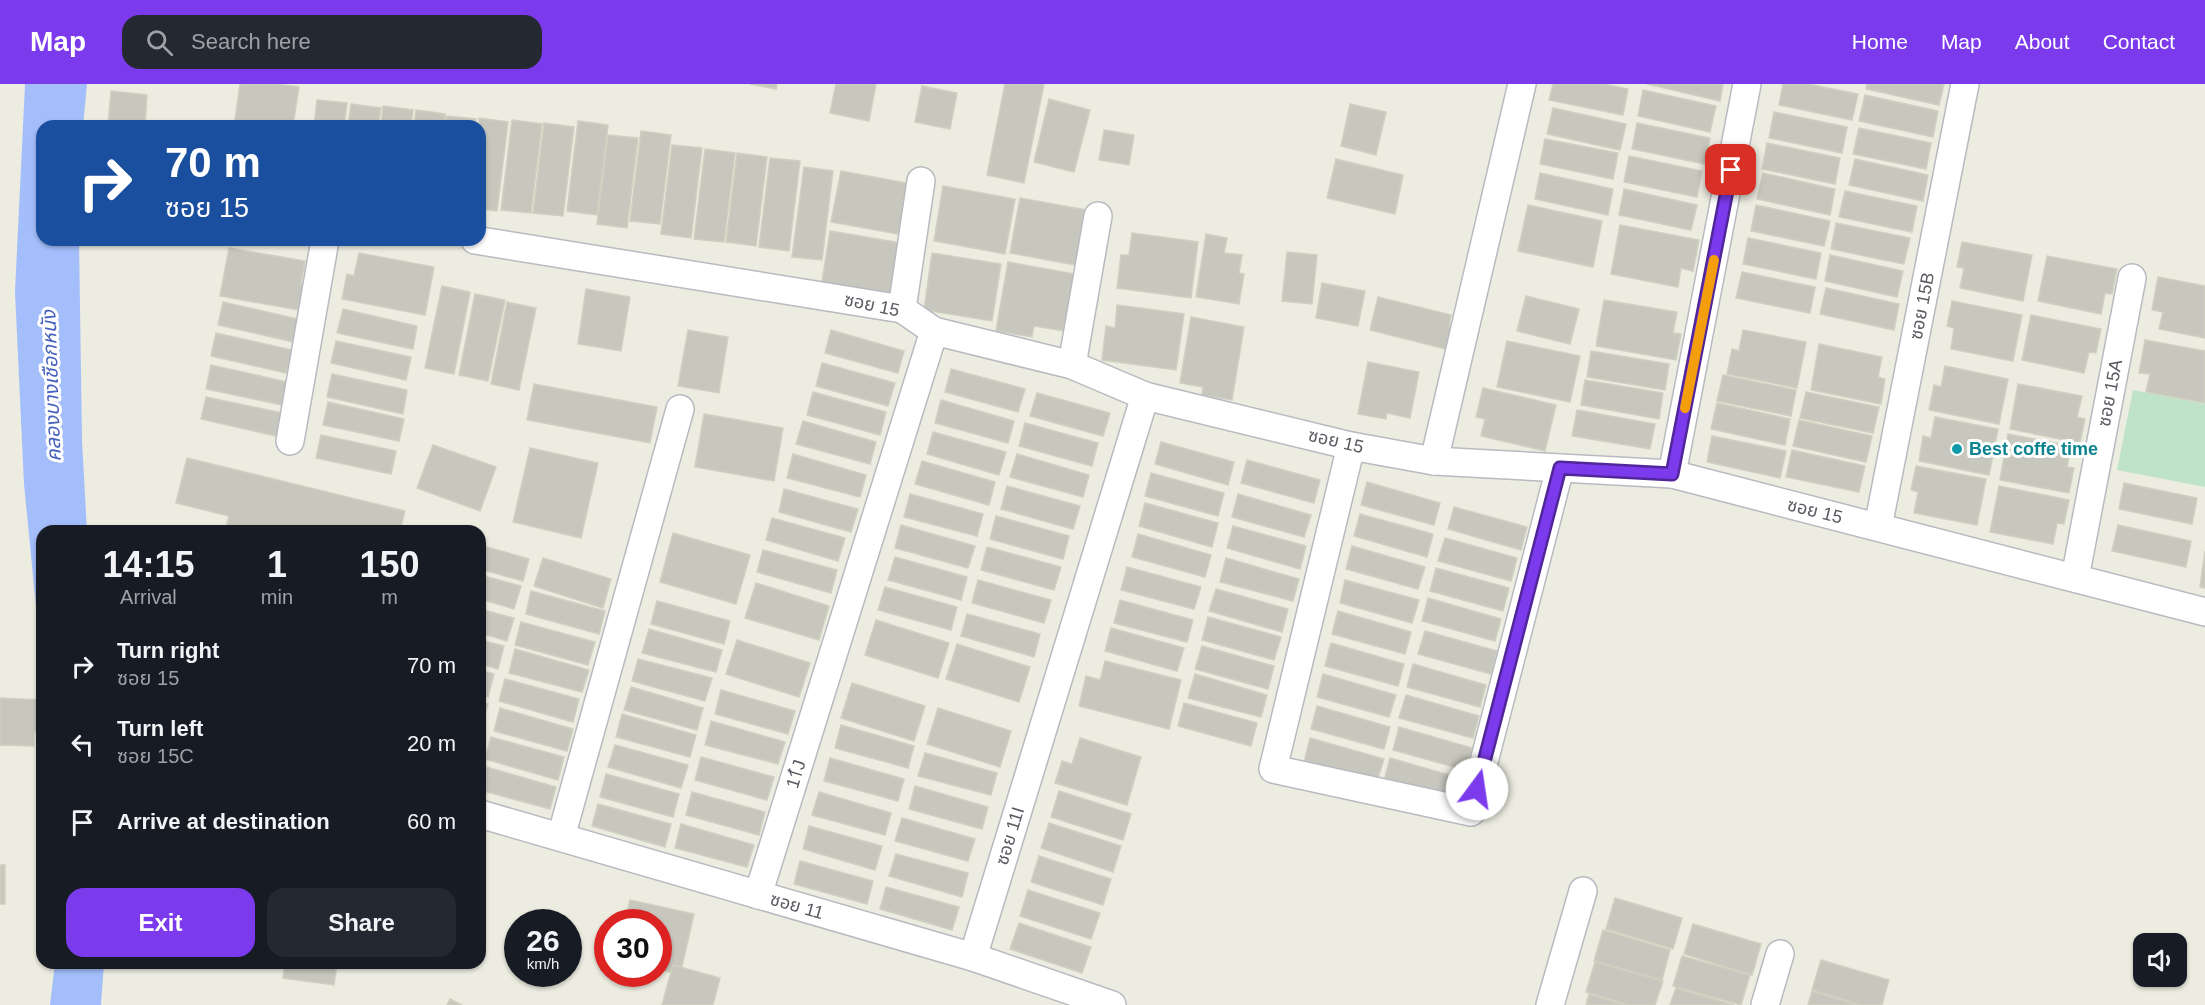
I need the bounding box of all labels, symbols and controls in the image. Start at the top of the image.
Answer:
search box [122,15,542,69]
text: Map [30,26,86,57]
icon: search [143,26,176,59]
text: Search here [191,29,311,54]
text: Home [1852,30,1908,53]
text: Map [1941,30,1982,53]
text: About [2015,30,2070,53]
text: Contact [2103,30,2175,53]
text: 70 m [165,139,261,186]
icon: right [66,144,144,222]
pin [1705,144,1756,195]
icon: arrive [1714,153,1747,186]
text: ซอย 15 [165,193,249,223]
street label: ซอย 15B [1906,271,1938,341]
street label: ซอย 15 [843,289,901,321]
water label: คลองบางเชือกหนัง [37,309,65,462]
street label: ซอย 15A [2094,358,2126,428]
street label: ซอย 15 [1306,425,1366,457]
place label: Best coffe time [1969,439,2098,459]
marker: Best coffe time [1950,442,1964,456]
street label: ซอย 15 [1785,495,1845,527]
text: 14:15 [102,544,194,585]
text: 1 [267,544,287,585]
text: 150 [359,544,420,585]
text: Arrival [120,586,177,608]
text: min [261,586,293,608]
text: m [381,586,398,608]
text: Turn right [117,638,219,663]
icon: right [66,650,99,683]
text: 70 m [407,653,456,678]
text: ซอย 15 [117,667,179,689]
text: Turn left [117,716,203,741]
icon: left [66,728,99,761]
text: 20 m [407,731,456,756]
text: ซอย 15C [117,745,194,767]
street label: 11๋J [782,757,810,791]
position arrow [1445,757,1509,821]
street label: ซอย 11I [992,805,1028,867]
icon: arrive [66,806,99,839]
text: Arrive at destination [117,809,330,834]
text: 60 m [407,809,456,834]
button: Exit [66,888,255,957]
button: Share [267,888,456,957]
street label: ซอย 11 [768,889,826,923]
speed limit sign: 30 [594,909,672,987]
text: 26 [526,924,560,957]
map controls [2133,933,2187,987]
button: sound [2133,933,2187,987]
text: km/h [527,955,559,972]

